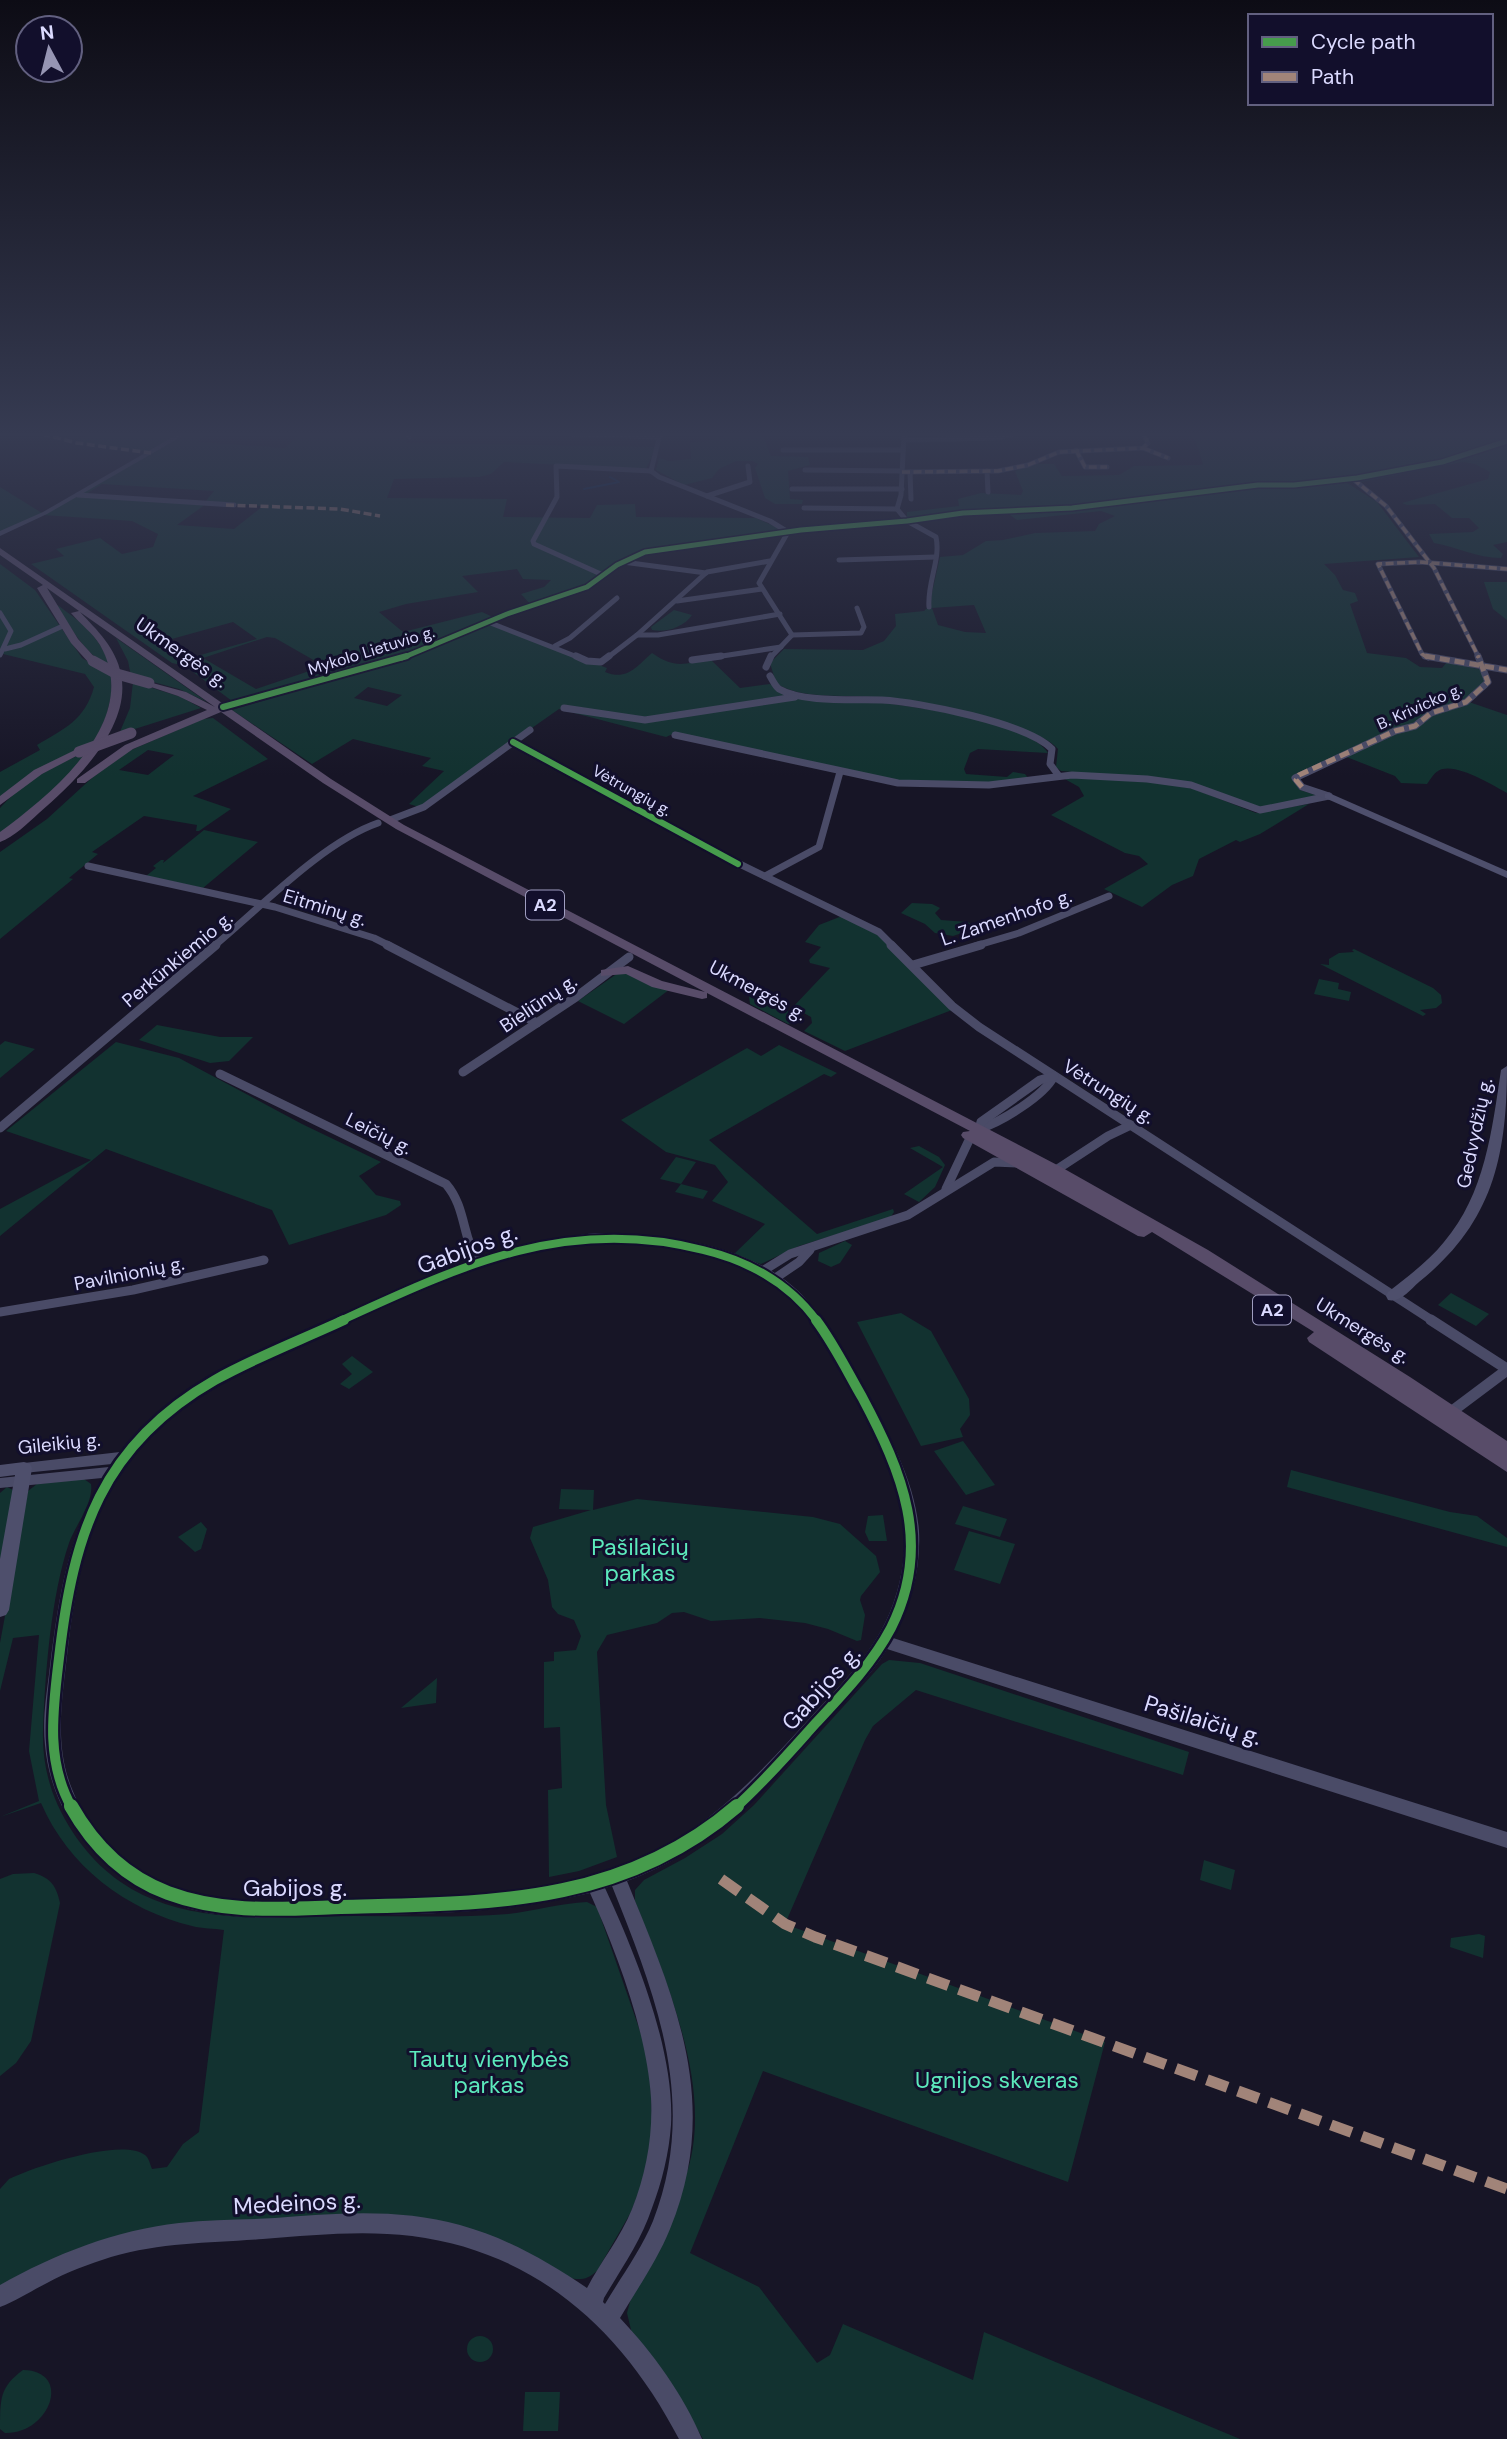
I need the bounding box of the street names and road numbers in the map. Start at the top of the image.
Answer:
street label: Ukmergės g. [131,612,233,693]
street label: Mykolo Lietuvio g. [305,621,437,680]
street label: B. Krivicko g. [1373,678,1465,735]
street label: Vėtrungių g. [588,760,675,821]
street label: Eitminų g. [280,883,369,932]
street label: L. Zamenhofo g. [937,883,1075,952]
road number: A2 [526,890,564,920]
street label: Perkūnkiemio g. [117,906,238,1013]
street label: Ukmergės g. [705,954,811,1026]
street label: Bieliūnų g. [495,969,582,1038]
street label: Vėtrungių g. [1058,1053,1159,1129]
street label: Gedvydžių g. [1451,1076,1498,1191]
street label: Leičių g. [342,1107,416,1160]
street label: Gabijos g. [413,1217,521,1281]
street label: Pavilnionių g. [72,1251,186,1296]
street label: Ukmergės g. [1311,1292,1415,1369]
road number: A2 [1253,1296,1291,1324]
street label: Gileikių g. [16,1427,102,1460]
street label: Gabijos g. [775,1639,867,1737]
street label: Pašilaičių g. [1141,1688,1265,1752]
street label: Gabijos g. [243,1873,347,1903]
street label: Medeinos g. [233,2185,361,2221]

